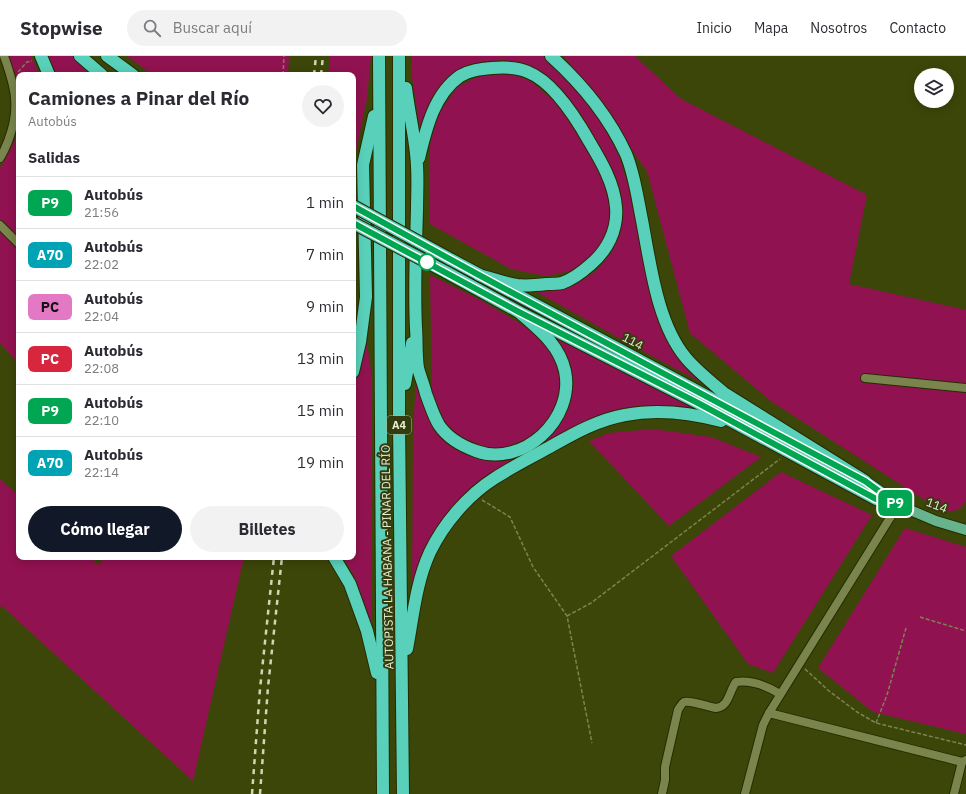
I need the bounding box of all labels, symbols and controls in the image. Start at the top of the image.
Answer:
search box [127,10,407,46]
text: Stopwise [20,16,103,40]
icon: search [141,17,163,39]
text: Buscar aquí [173,18,252,37]
text: Inicio [696,19,732,37]
text: Mapa [754,19,788,37]
text: Nosotros [810,19,867,37]
text: Contacto [889,19,946,37]
map controls [914,68,954,108]
button: layers [914,68,954,108]
button: heart [302,85,344,127]
text: Camiones a Pinar del Río [28,86,249,110]
text: Autobús [28,113,77,130]
text: Salidas [28,148,80,167]
text: Autobús [84,185,143,204]
text: 1 min [306,193,344,212]
text: P9 [41,194,59,212]
text: 21:56 [84,204,119,221]
text: Autobús [84,237,143,256]
text: 7 min [306,245,344,264]
text: A70 [37,246,63,264]
unlabelled marker [418,253,436,271]
text: 22:02 [84,256,119,273]
text: Autobús [84,289,143,308]
text: 9 min [306,297,344,316]
text: PC [41,298,59,316]
text: 22:04 [84,308,119,325]
street label: 114 [620,329,646,353]
text: Autobús [84,341,143,360]
text: 13 min [297,349,344,368]
text: PC [41,350,59,368]
text: 22:08 [84,360,119,377]
text: Autobús [84,393,143,412]
text: 15 min [297,401,344,420]
text: P9 [41,402,59,420]
text: 22:10 [84,412,119,429]
road number: A4 [387,416,411,434]
street label: AUTOPISTA LA HABANA - PINAR DEL RÍO [378,444,396,670]
text: Autobús [84,445,143,464]
text: 19 min [297,453,344,472]
text: A70 [37,454,63,472]
text: 22:14 [84,464,119,481]
line badge: P9 [877,490,913,516]
text: P9 [886,494,904,512]
street label: 114 [924,494,950,516]
button: Cómo llegar [28,506,182,552]
button: Billetes [190,506,344,552]

